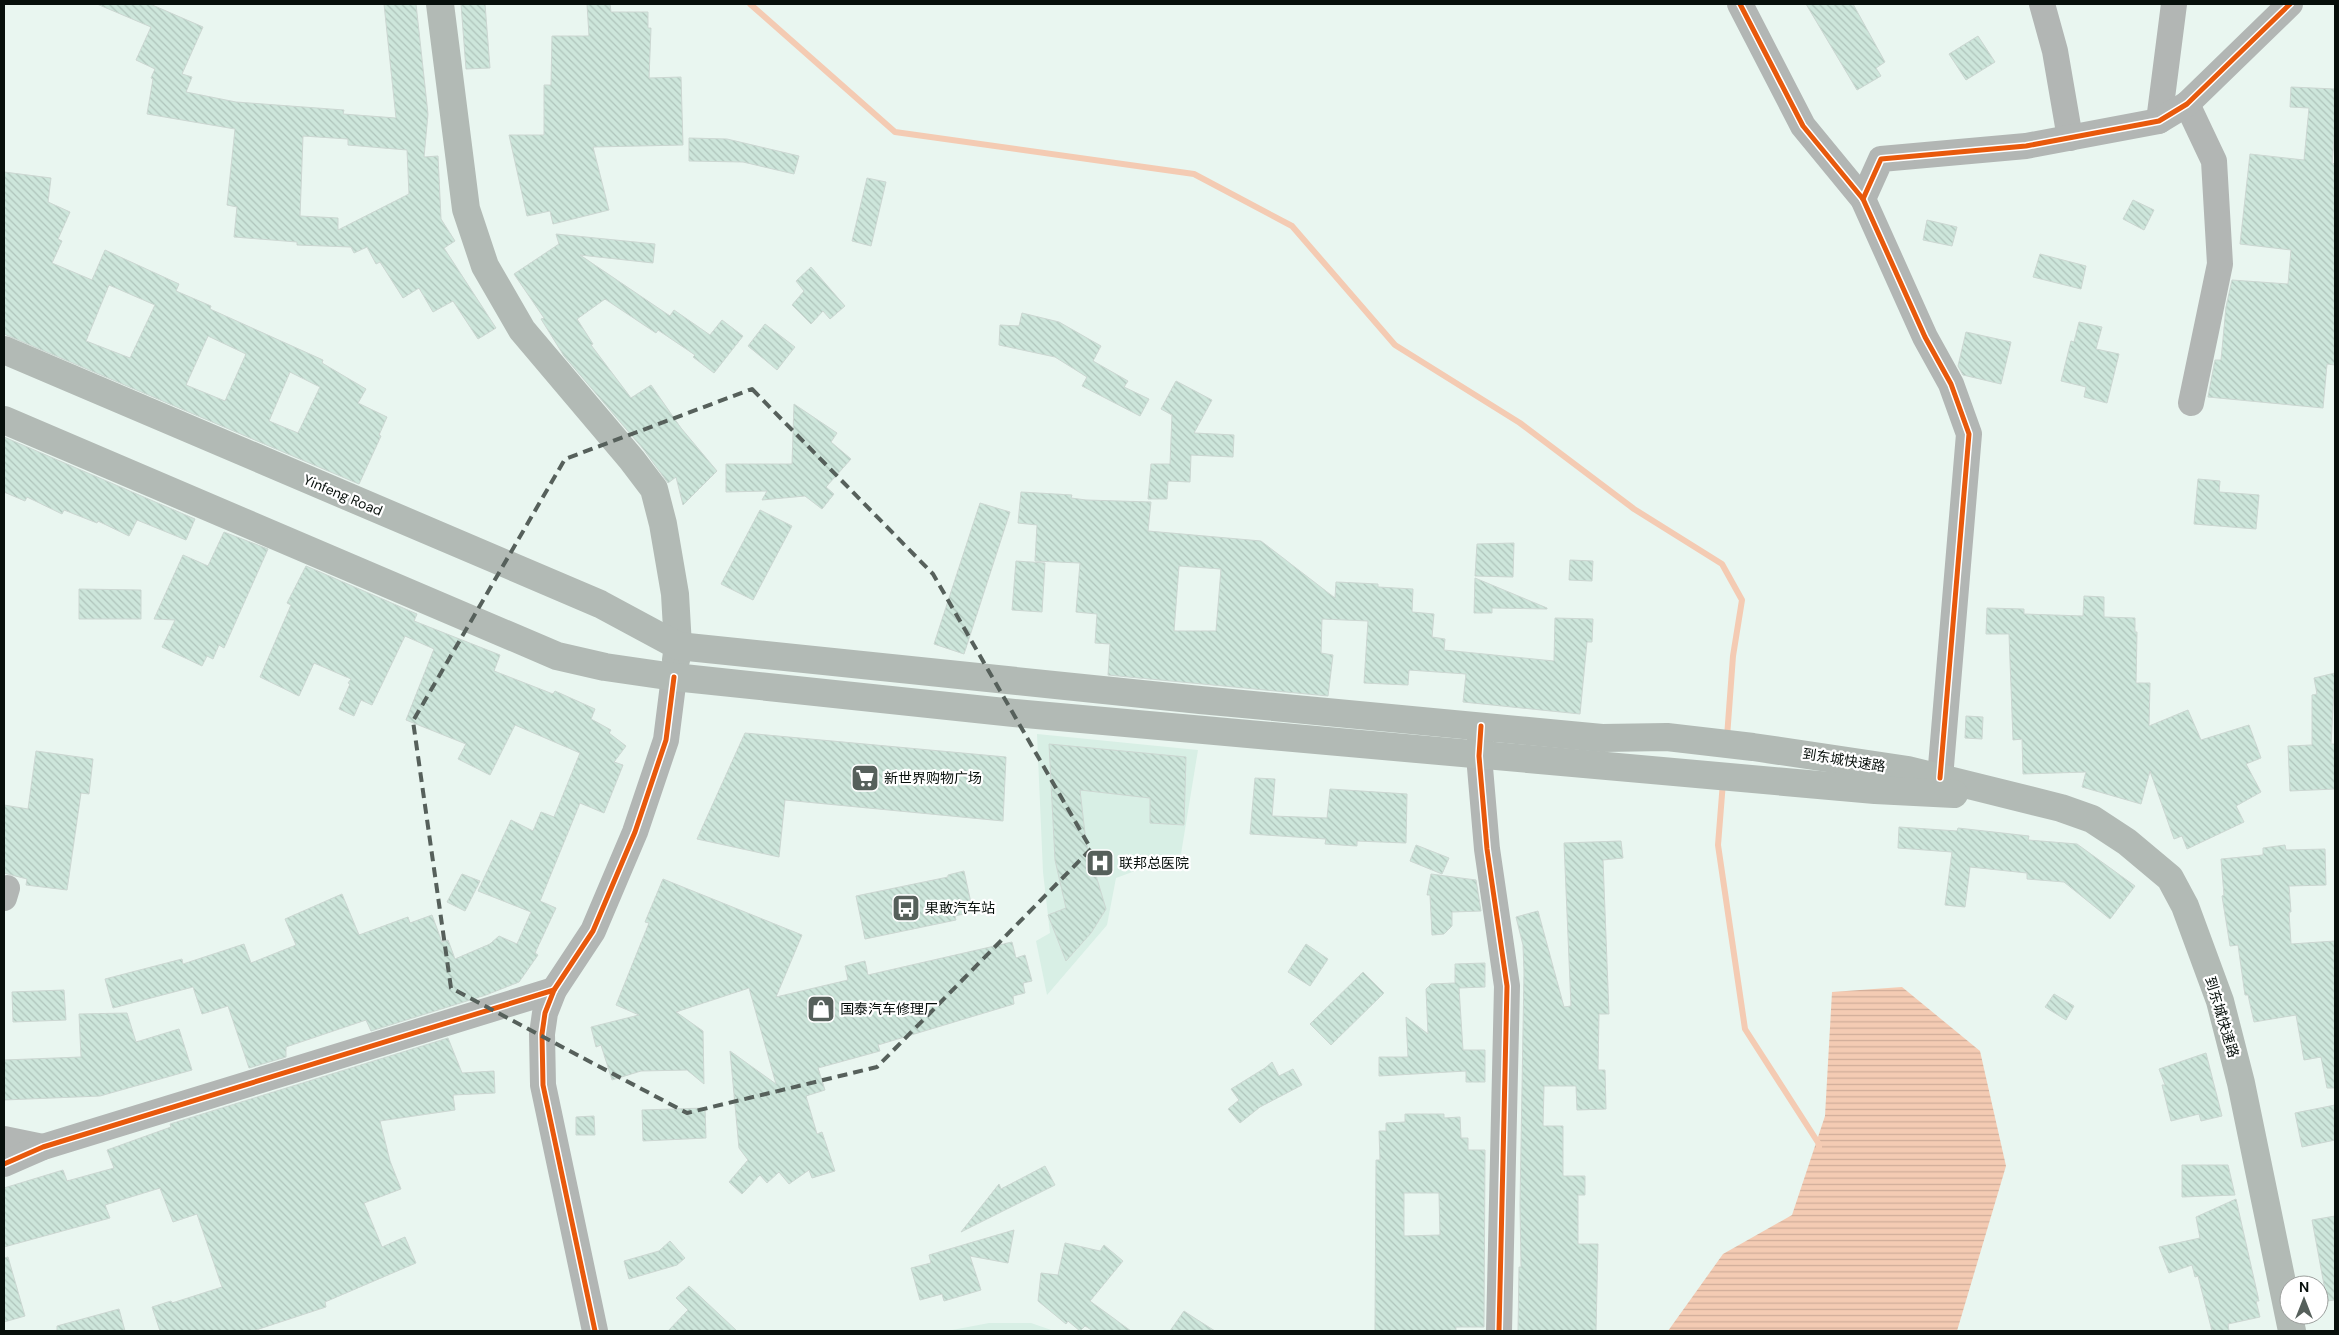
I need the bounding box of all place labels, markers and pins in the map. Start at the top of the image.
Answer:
supermarket icon: 新世界购物广场 [850,763,880,793]
place label: 新世界购物广场 [884,769,982,787]
hospital icon: 联邦总医院 [1085,848,1115,878]
place label: 联邦总医院 [1119,854,1189,872]
bus stop icon: 果敢汽车站 [891,893,921,923]
place label: 果敢汽车站 [925,899,995,917]
shop icon: 国泰汽车修理厂 [806,994,836,1024]
place label: 国泰汽车修理厂 [840,1000,938,1018]

